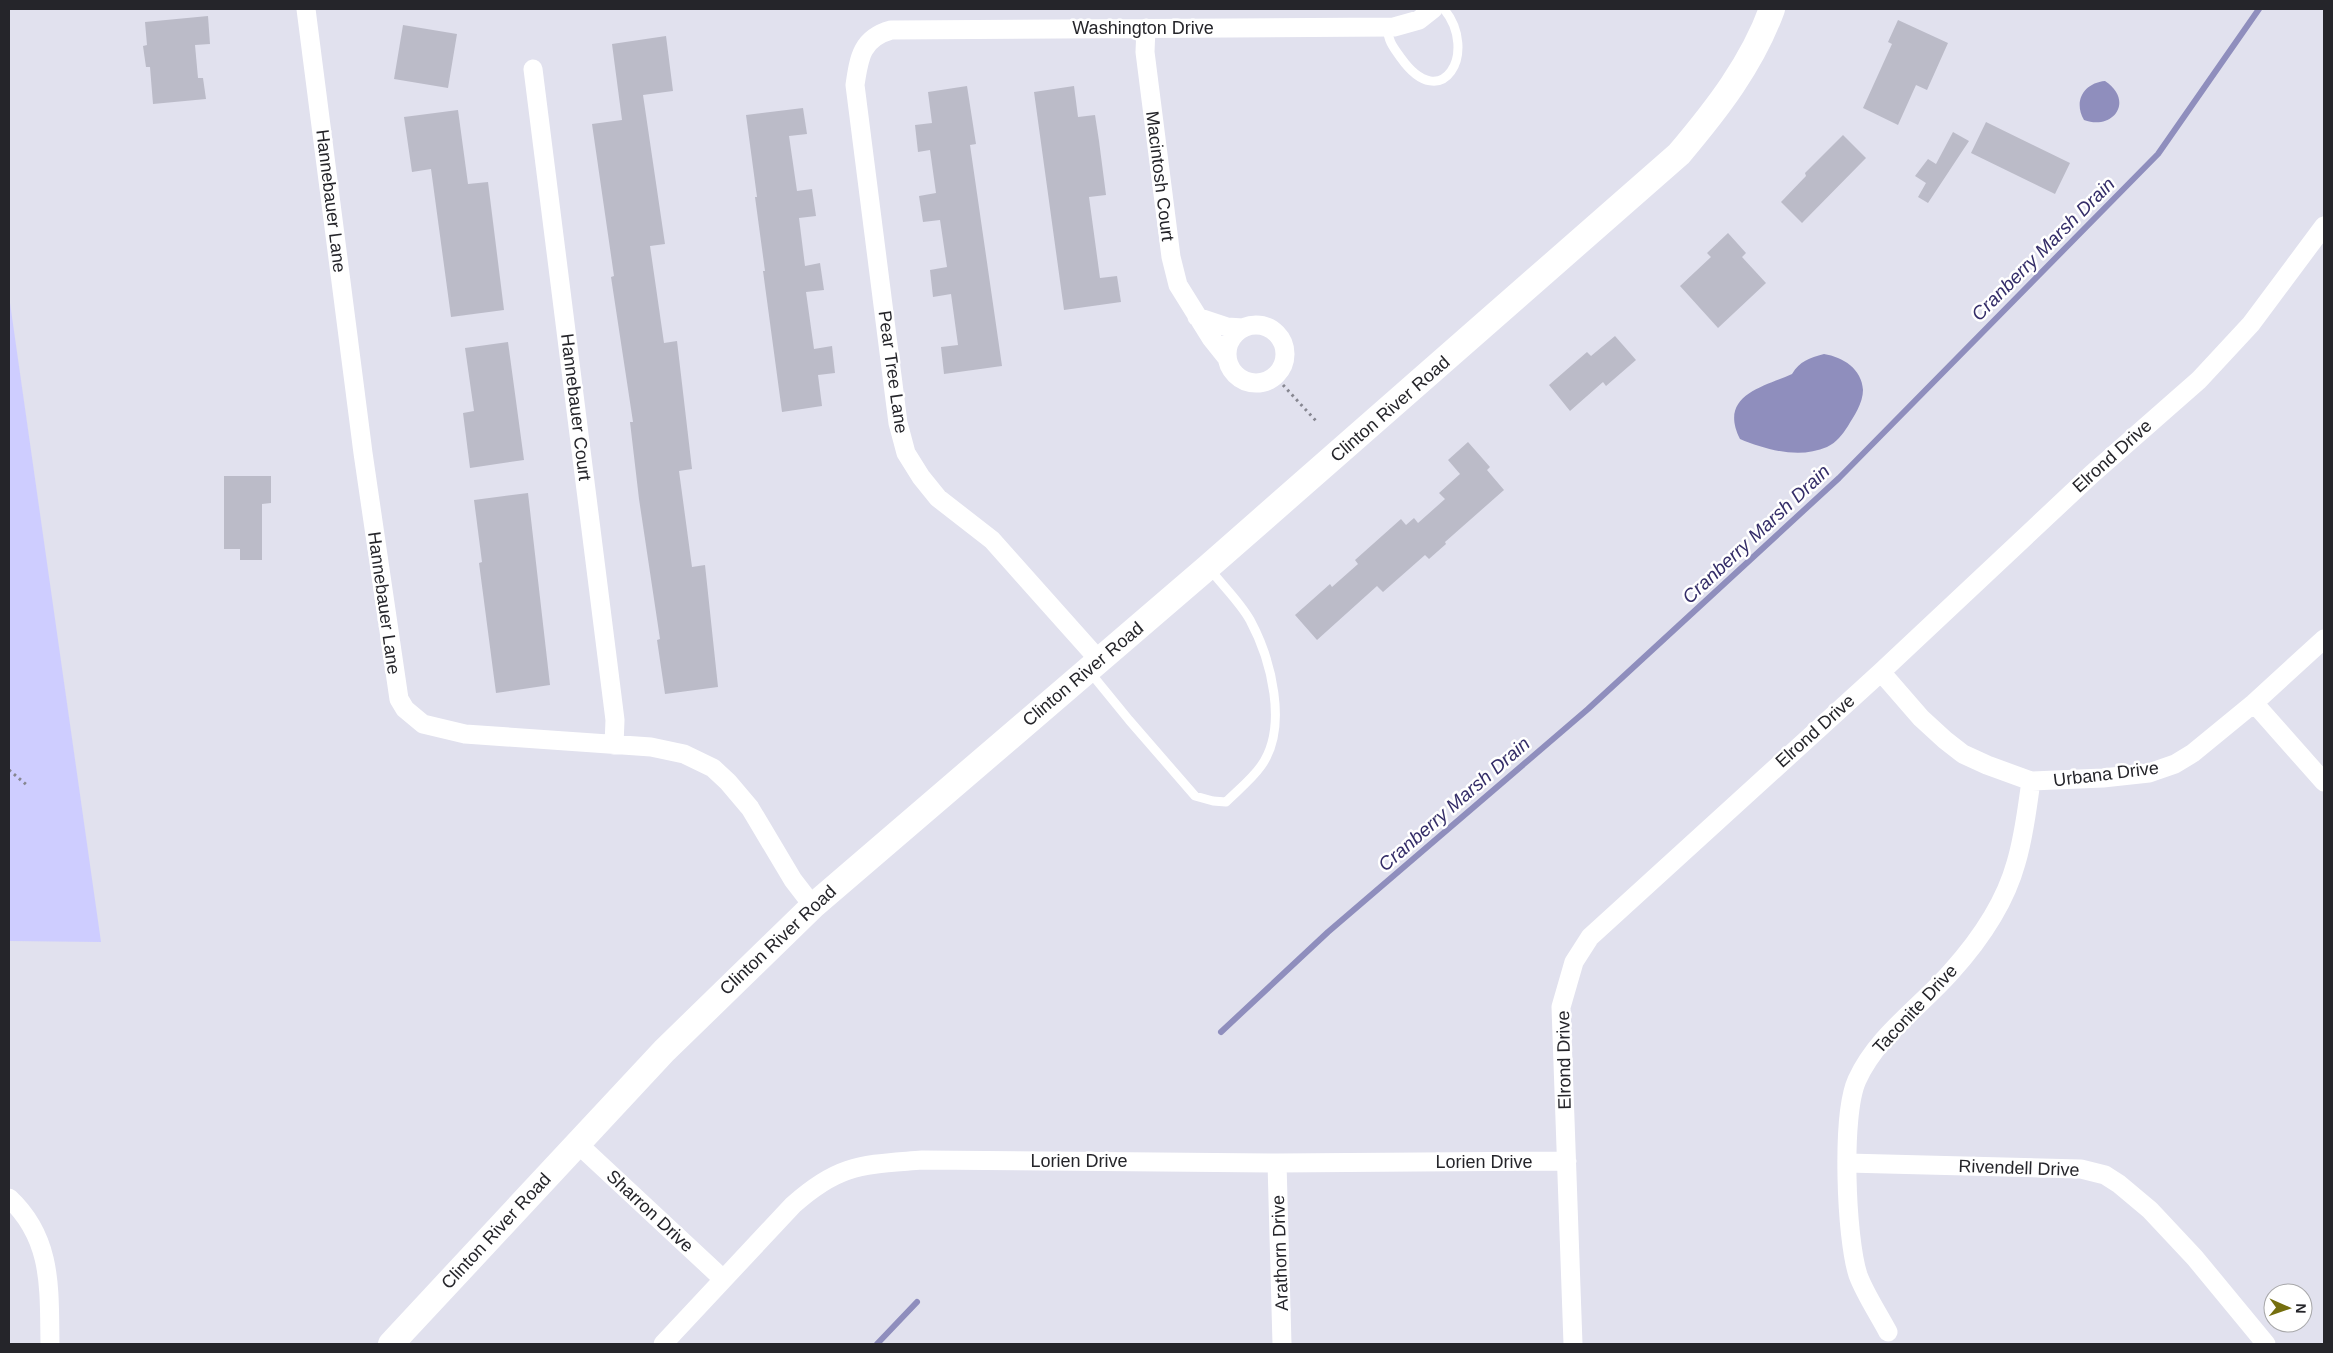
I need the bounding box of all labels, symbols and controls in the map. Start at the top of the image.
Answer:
street label: Washington Drive [1072,18,1214,38]
street label: Macintosh Court [1142,110,1178,242]
street label: Hannebauer Lane [312,128,350,274]
water label: Cranberry Marsh Drain [1967,173,2119,325]
street label: Pear Tree Lane [874,309,912,435]
street label: Hannebauer Court [557,332,595,482]
street label: Clinton River Road [1326,352,1454,466]
street label: Elrond Drive [2069,415,2155,497]
water label: Cranberry Marsh Drain [1678,460,1834,608]
street label: Hannebauer Lane [364,530,404,676]
street label: Clinton River Road [1019,618,1147,730]
street label: Elrond Drive [1772,690,1858,772]
water label: Cranberry Marsh Drain [1374,733,1534,875]
street label: Urbana Drive [2052,758,2160,790]
street label: Clinton River Road [716,881,840,999]
street label: Taconite Drive [1869,960,1961,1058]
street label: Elrond Drive [1553,1010,1575,1110]
street label: Lorien Drive [1030,1151,1128,1171]
street label: Lorien Drive [1435,1152,1533,1172]
street label: Rivendell Drive [1958,1156,2080,1180]
street label: Sharron Drive [603,1166,697,1256]
street label: Clinton River Road [437,1169,555,1293]
street label: Arathorn Drive [1268,1195,1292,1311]
north arrow [2263,1283,2313,1333]
text: N [2293,1303,2309,1314]

